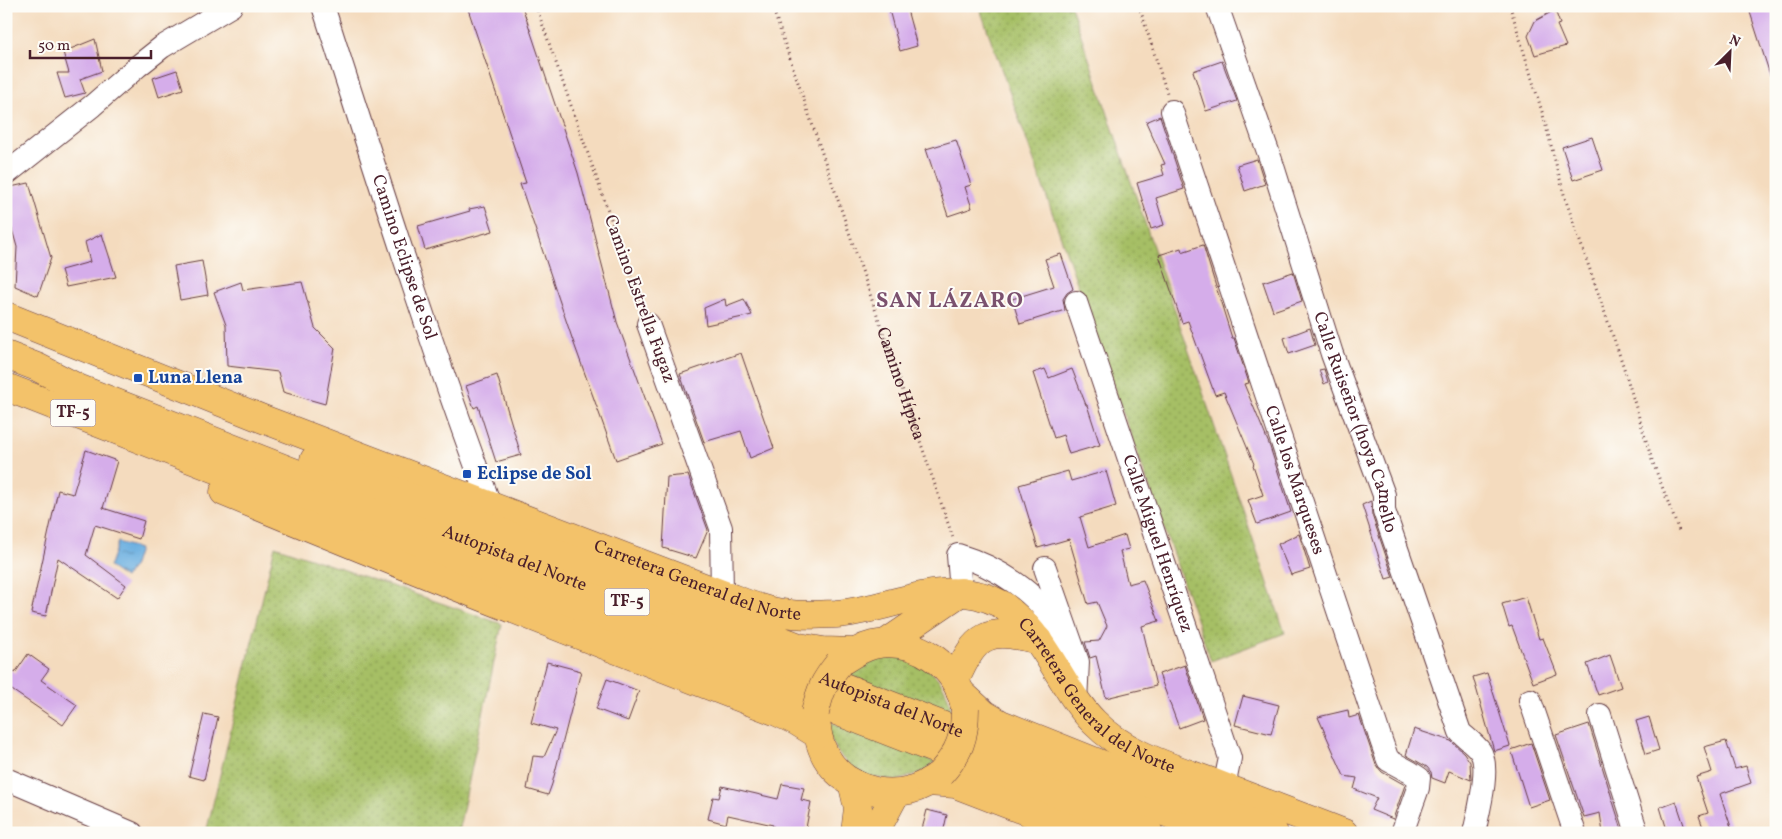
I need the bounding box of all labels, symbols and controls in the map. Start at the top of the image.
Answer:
scale bar [30,28,151,60]
north arrow [1704,28,1754,78]
text: N [1726,31,1743,52]
text: 50 m [38,36,70,57]
street label: Camino Eclipse de Sol [365,171,443,343]
street label: Camino Estrella Fugaz [597,212,681,386]
district label: SAN LÁZARO [876,286,1024,317]
street label: Calle Ruiseñor (hoya Camello [1307,308,1403,536]
street label: Camino Hípica [870,324,931,444]
place label: Luna Llena [148,366,243,391]
marker: Luna Llena [132,372,144,384]
road number: TF-5 [50,399,96,426]
street label: Calle los Marqueses [1258,402,1331,558]
street label: Calle Miguel Henríquez [1116,451,1199,636]
place label: Eclipse de Sol [477,462,592,487]
marker: Eclipse de Sol [461,468,473,480]
street label: Autopista del Norte [439,519,591,598]
street label: Carretera General del Norte [590,534,802,627]
road number: TF-5 [604,588,650,616]
street label: Carretera General del Norte [1012,612,1179,780]
street label: Autopista del Norte [815,666,967,745]

